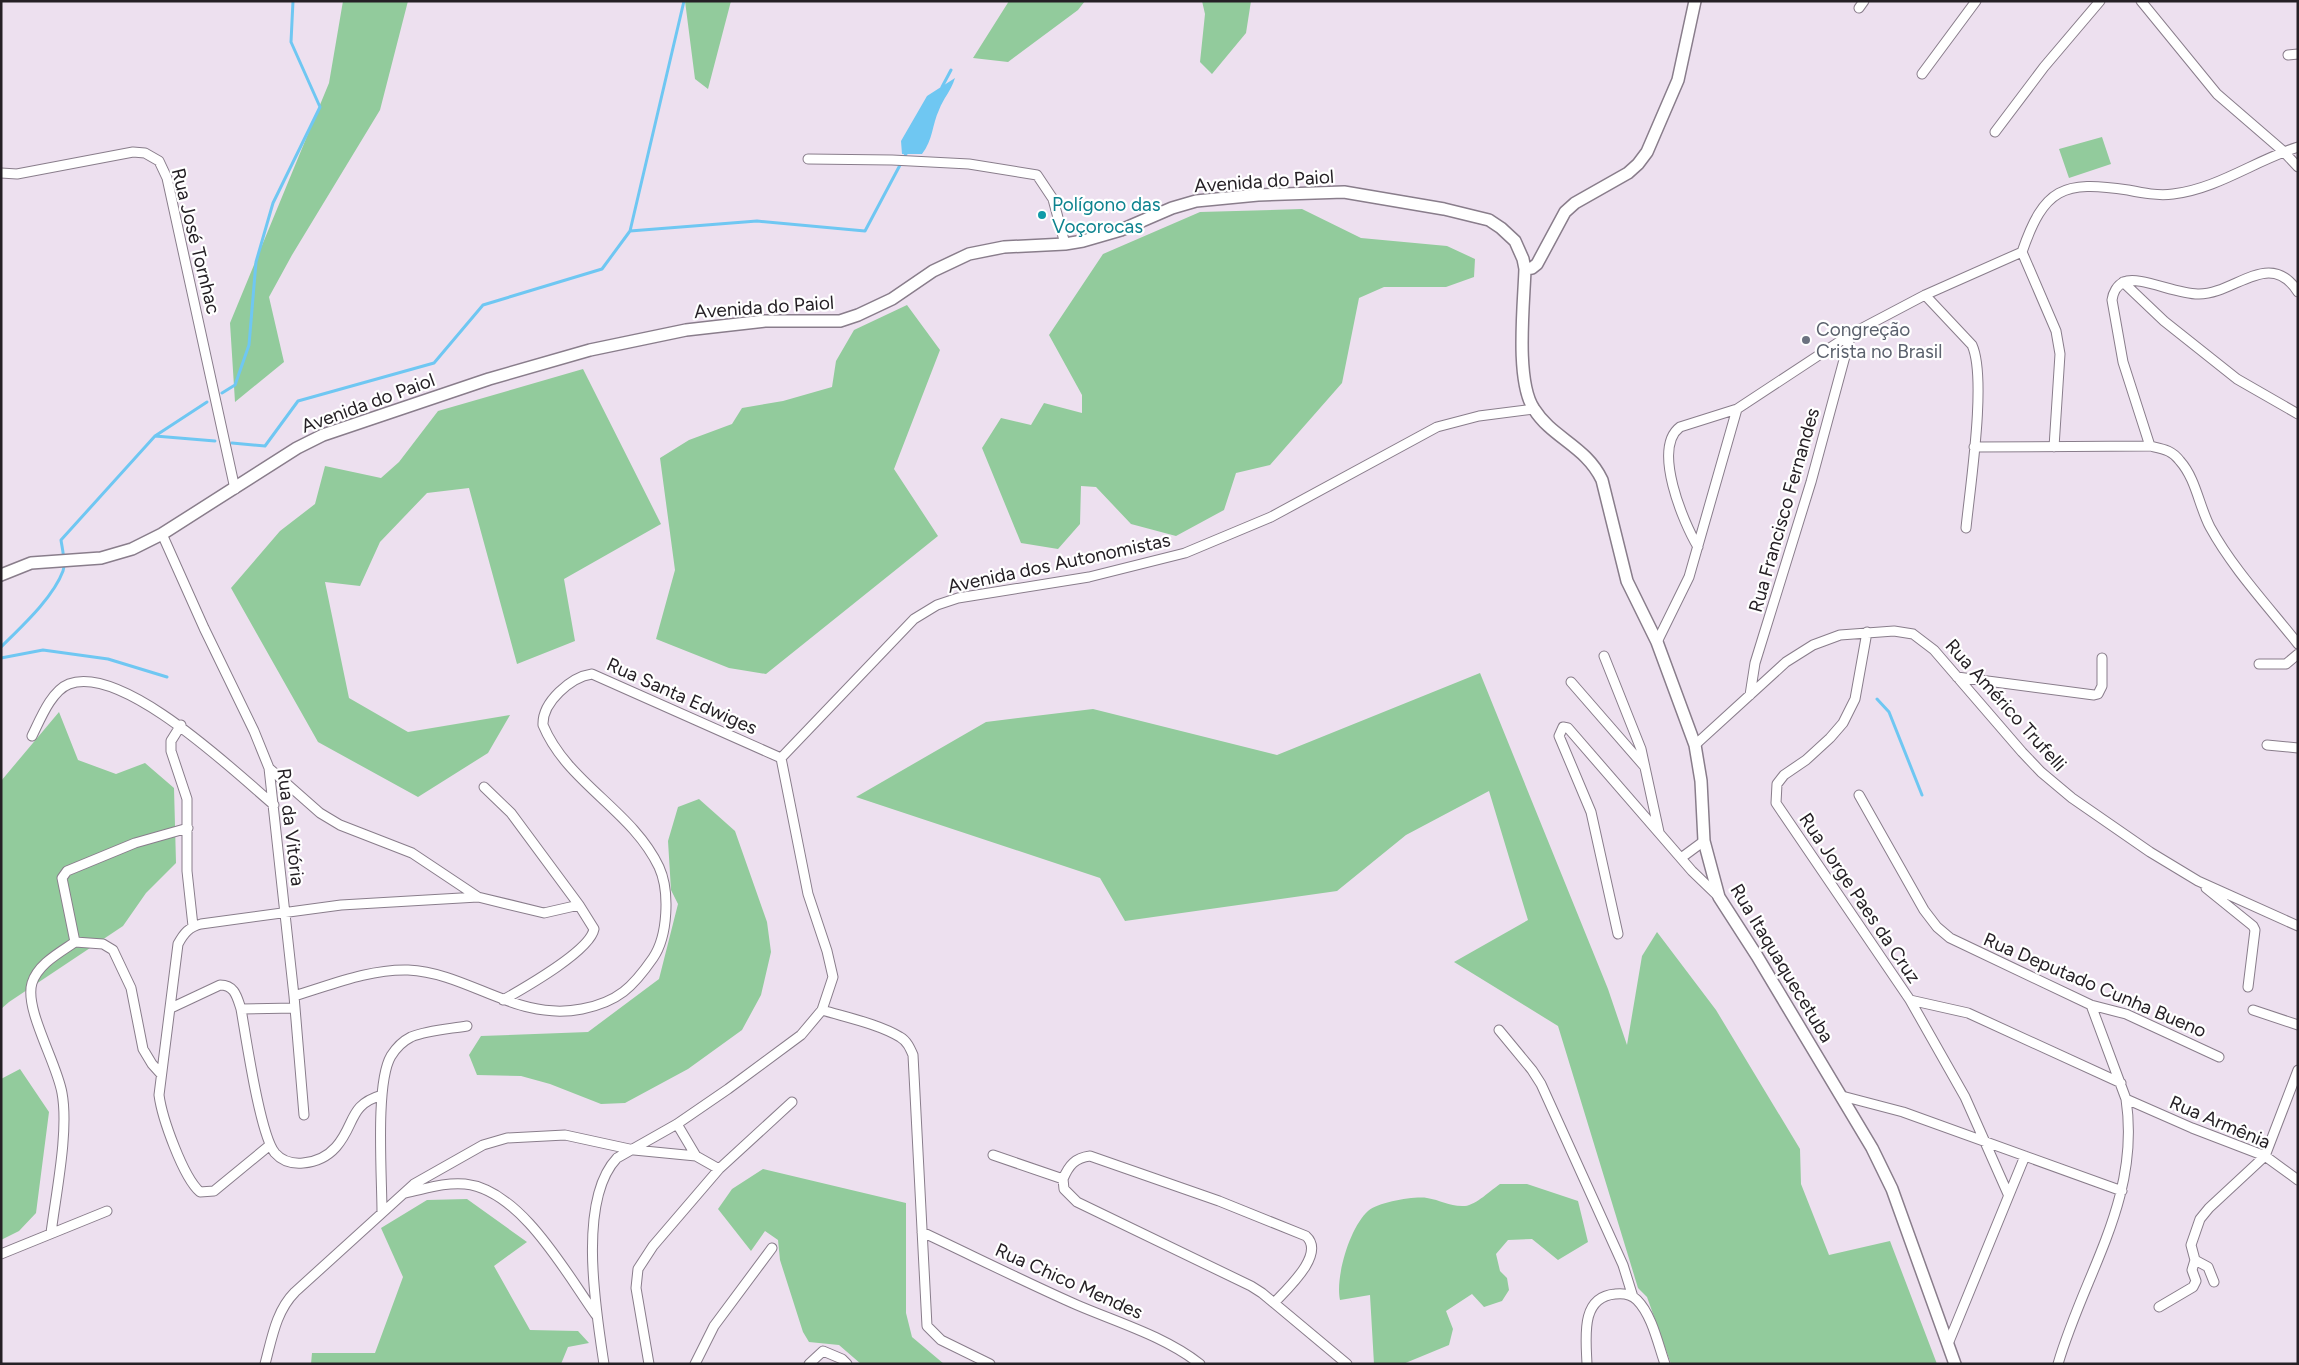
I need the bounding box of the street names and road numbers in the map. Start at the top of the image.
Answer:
street label: Avenida do Paiol [1193,165,1335,197]
street label: Rua José Tornhac [167,166,225,316]
street label: Avenida do Paiol [693,291,835,323]
street label: Avenida do Paiol [298,368,438,438]
street label: Rua Francisco Fernandes [1744,405,1824,615]
street label: Avenida dos Autonomistas [945,528,1173,598]
street label: Rua Américo Trufelli [1941,634,2071,776]
street label: Rua Santa Edwiges [603,652,761,740]
street label: Rua da Vitória [272,767,310,887]
street label: Rua Jorge Paes da Cruz [1794,809,1926,987]
street label: Rua Itaquaquecetuba [1725,879,1839,1047]
street label: Rua Deputado Cunha Bueno [1980,928,2210,1042]
street label: Rua Armênia [2166,1090,2274,1154]
street label: Rua Chico Mendes [992,1238,1146,1324]

